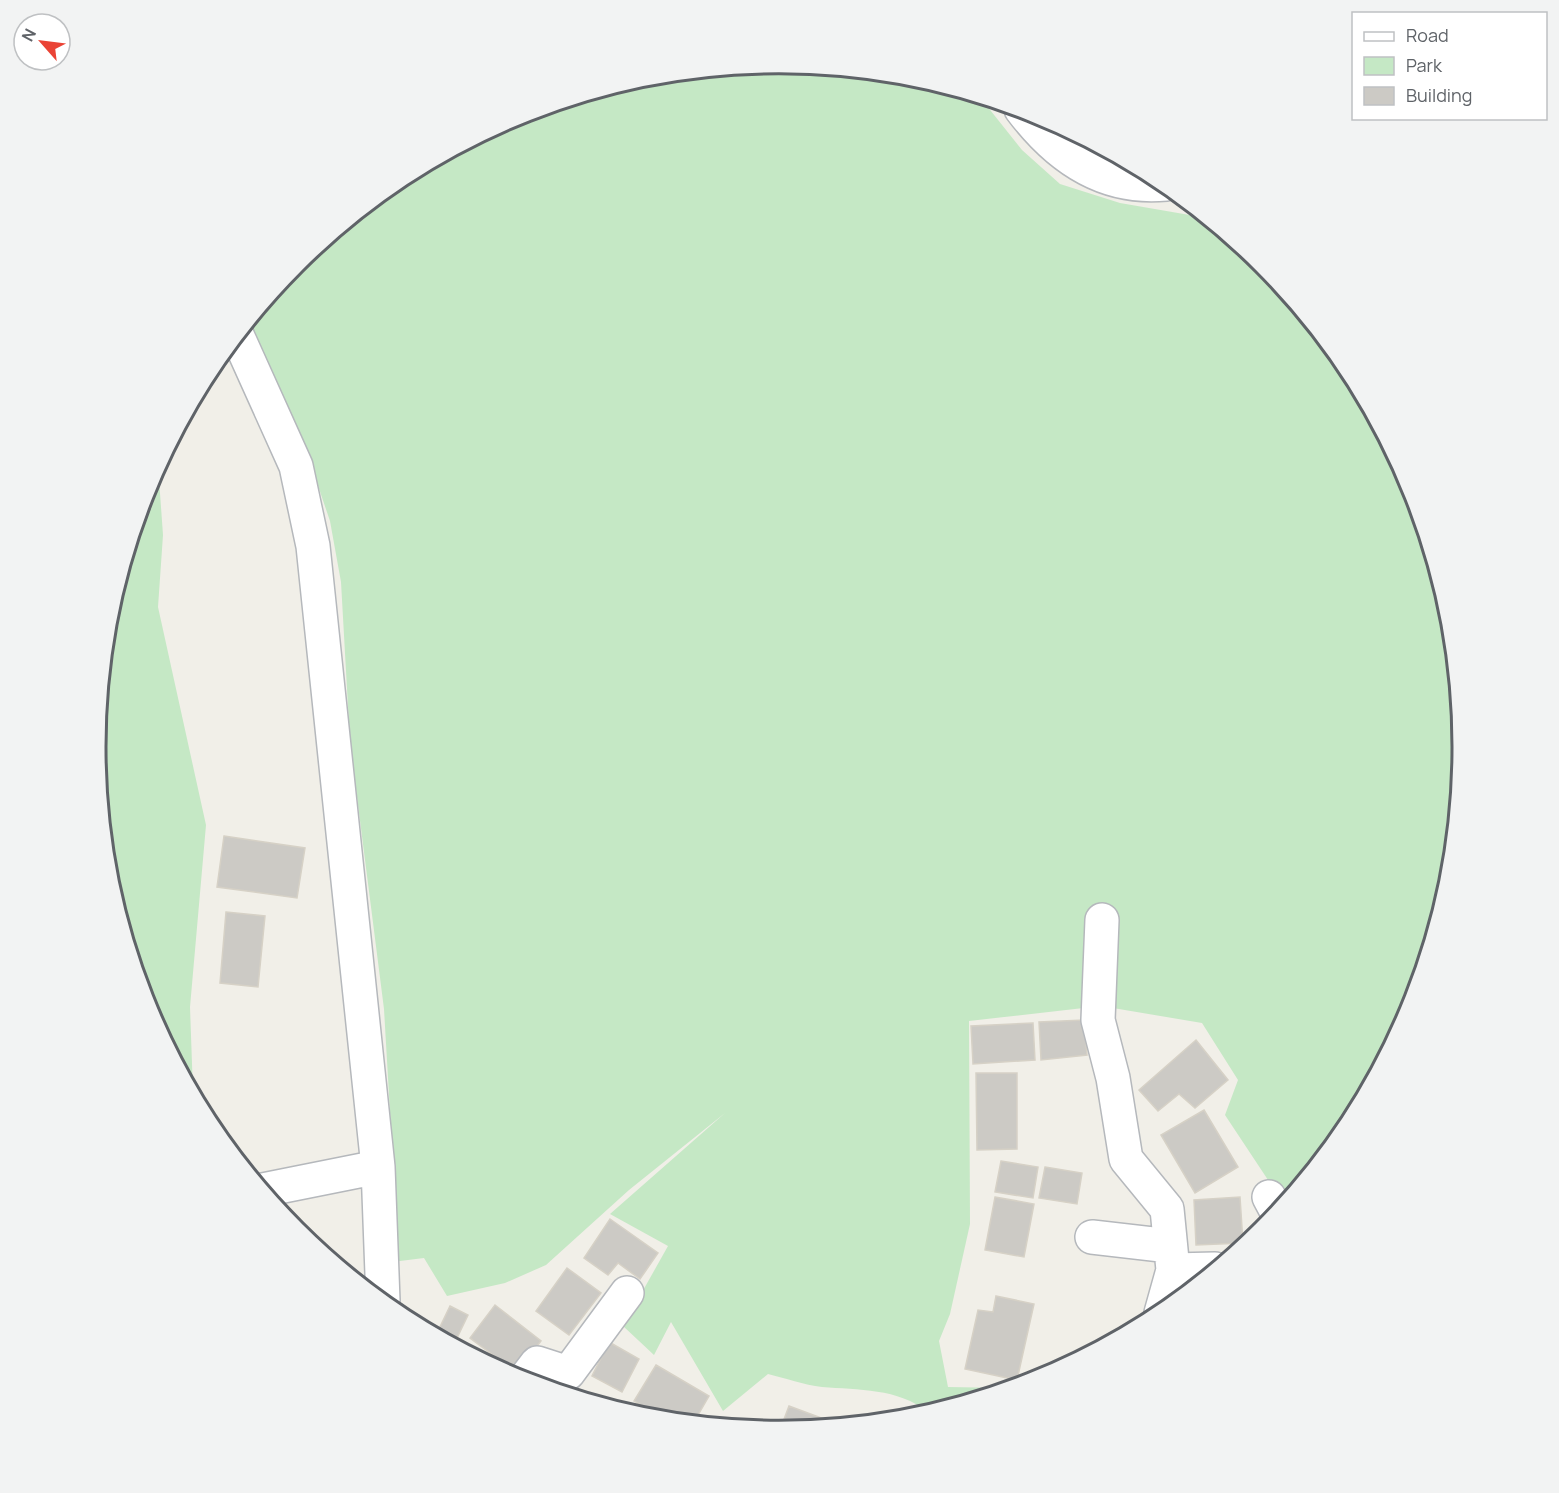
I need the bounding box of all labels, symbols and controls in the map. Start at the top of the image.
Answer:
north arrow [12,12,72,72]
legend [1352,12,1547,120]
text: Road [1406,23,1449,47]
text: N [16,25,41,45]
text: Park [1406,53,1443,77]
text: Building [1406,83,1472,107]

